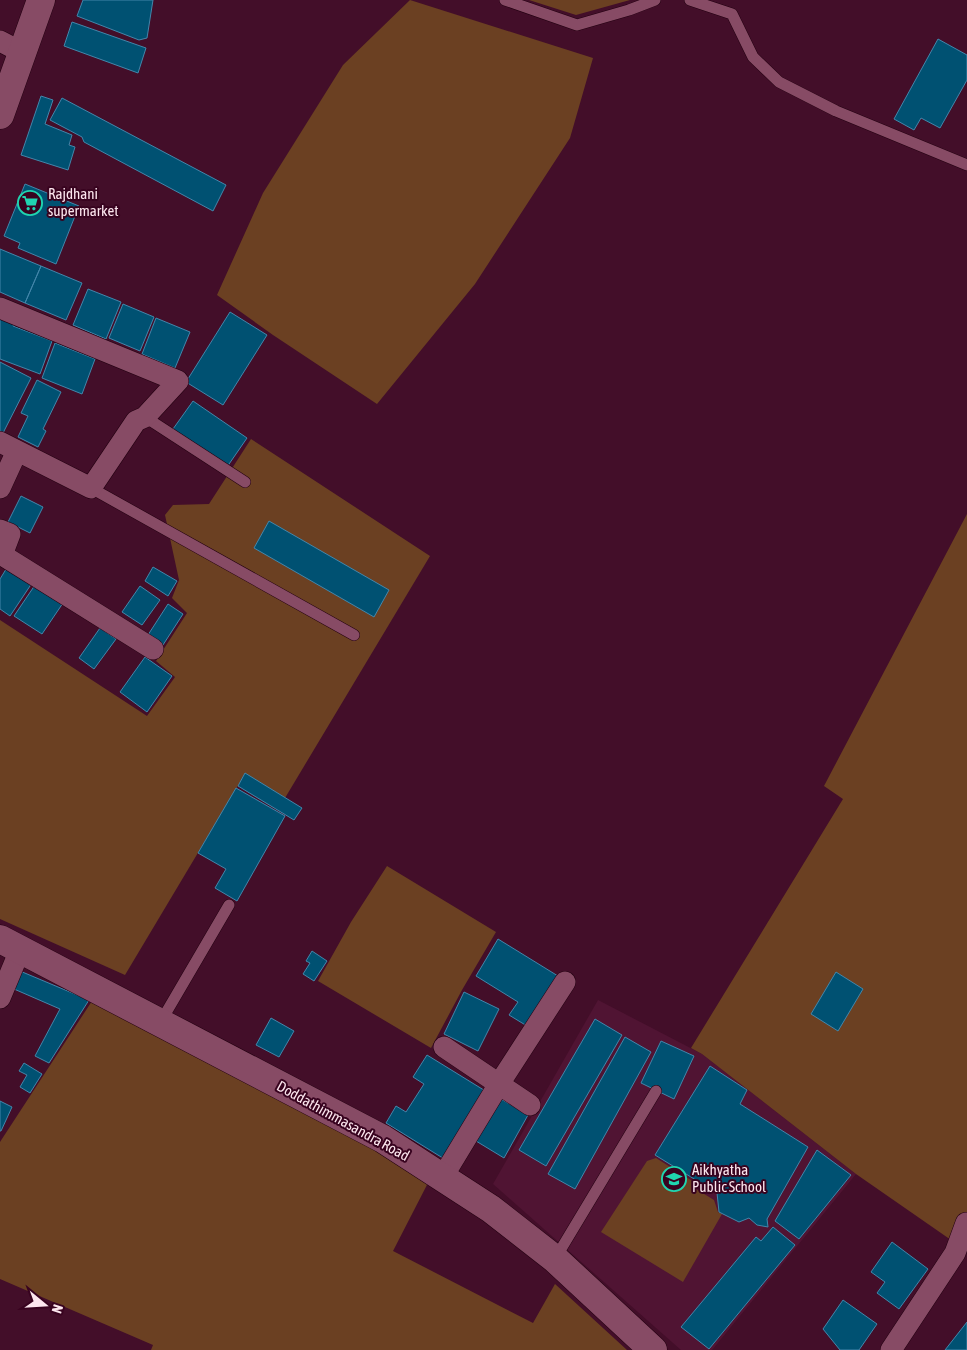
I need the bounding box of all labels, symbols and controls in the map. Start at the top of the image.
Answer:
place label: Rajdhani supermarket [48,185,119,219]
supermarket icon: Rajdhani supermarket [17,190,43,216]
street label: Doddathimmasandra Road [274,1077,412,1164]
place label: Aikhyatha Public School [692,1161,766,1195]
school or university icon: Aikhyatha Public School [661,1166,687,1192]
north arrow [20,1280,70,1330]
text: N [48,1303,66,1315]

